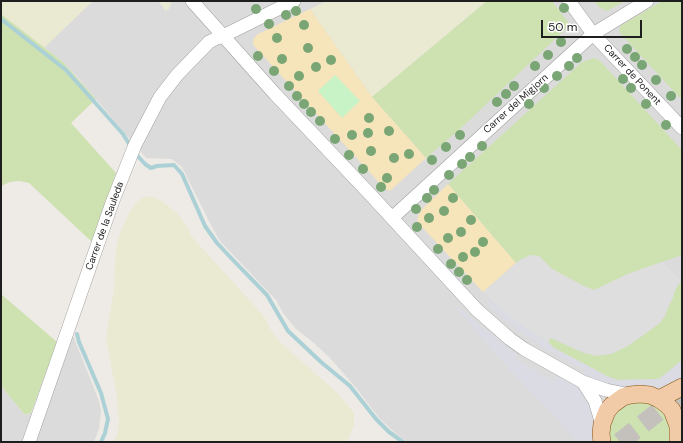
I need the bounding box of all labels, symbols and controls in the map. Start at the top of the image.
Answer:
scale bar [543,12,644,38]
text: 50 m [548,19,577,35]
street label: Carrer de Ponent [601,42,663,108]
street label: Carrer del Migjorn [481,72,551,136]
street label: Carrer de la Sauleda [83,180,127,272]

